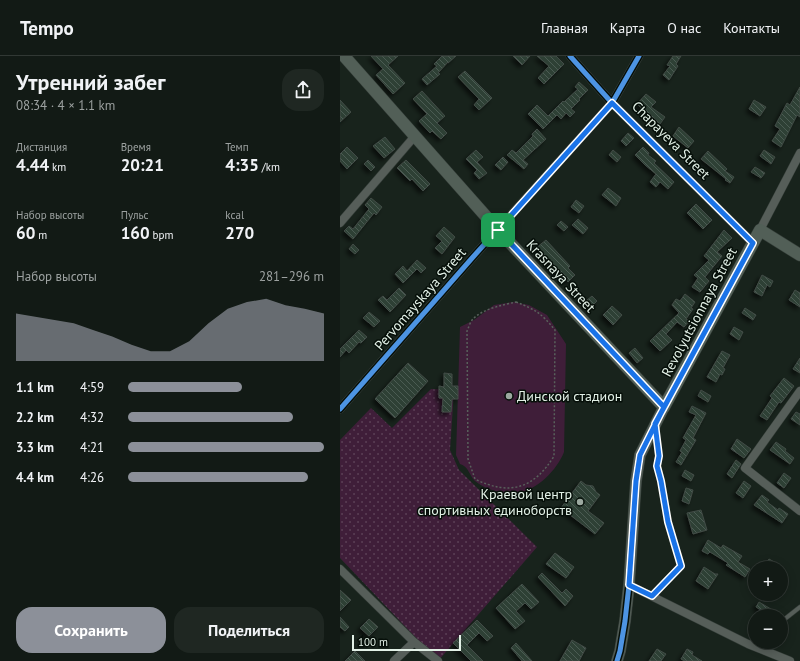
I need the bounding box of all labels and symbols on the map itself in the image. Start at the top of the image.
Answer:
street label: Chapayeva Street [628,97,714,183]
pin [481,213,515,247]
street label: Krasnaya Street [523,236,600,316]
street label: Pervomayskaya Street [370,244,470,354]
street label: Revolyutsionnaya Street [657,244,741,380]
place label: Динской стадион [517,387,622,405]
marker: Динской стадион [504,391,514,401]
place label: Краевой центр спортивных единоборств [417,485,572,519]
marker: Краевой центр спортивных единоборств [575,497,585,507]
scale bar [352,633,461,652]

